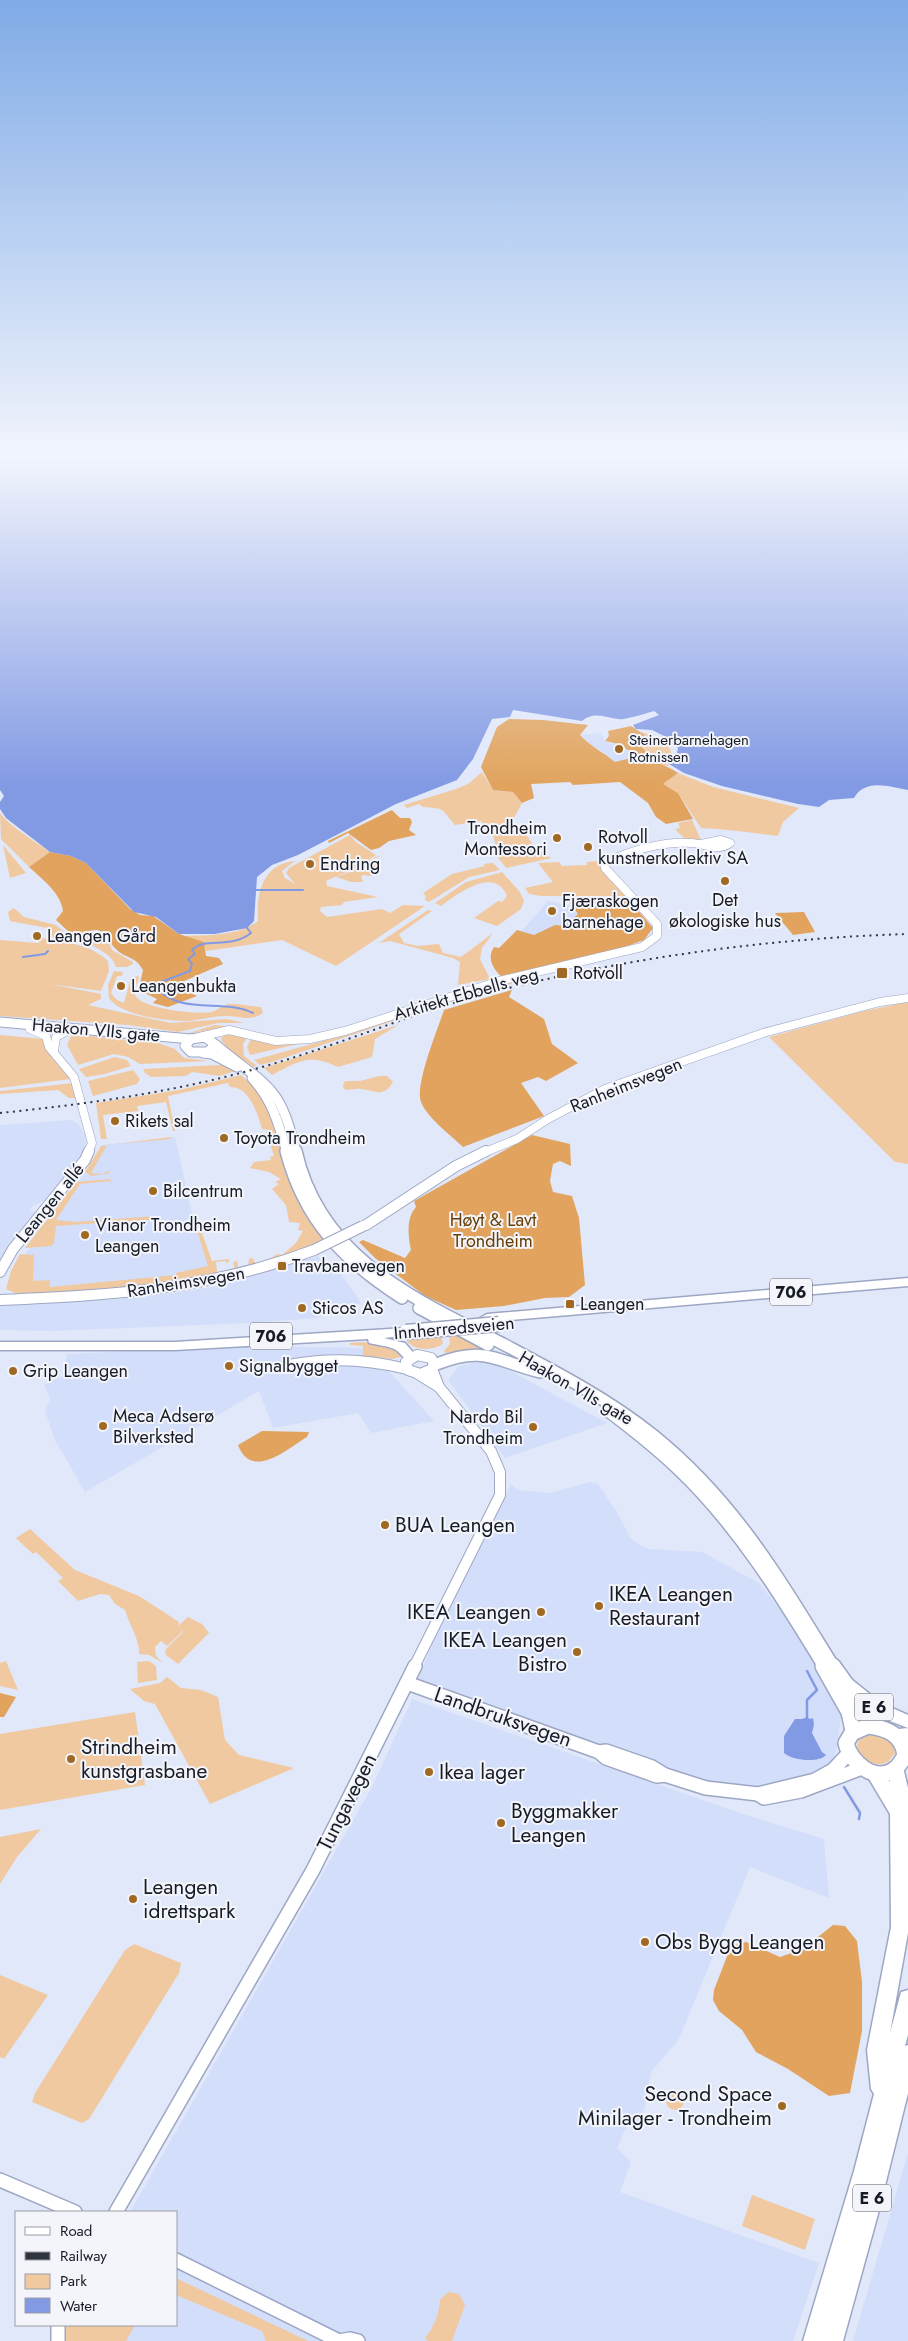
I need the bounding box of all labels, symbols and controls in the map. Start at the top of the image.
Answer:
place label: Steinerbarnehagen Rotnissen [629,729,749,768]
marker: Steinerbarnehagen Rotnissen [613,743,625,755]
place label: Trondheim Montessori [464,815,547,862]
place label: Rotvoll kunstnerkollektiv SA [598,824,748,871]
marker: Trondheim Montessori [551,832,563,844]
marker: Rotvoll kunstnerkollektiv SA [582,841,594,853]
place label: Endring [320,851,380,877]
marker: Endring [304,858,316,870]
marker: Det økologiske hus [719,875,731,887]
place label: Det økologiske hus [669,887,781,934]
place label: Fjæraskogen barnehage [562,888,659,935]
marker: Fjæraskogen barnehage [546,905,558,917]
place label: Leangen Gård [47,923,156,949]
marker: Leangen Gård [31,930,43,942]
place label: Rotvoll [573,960,623,986]
street label: Arkitekt Ebbells veg [390,961,542,1027]
marker: Rotvoll [555,966,569,980]
place label: Leangenbukta [131,973,236,999]
marker: Leangenbukta [115,980,127,992]
street label: Haakon VIIs gate [31,1011,161,1049]
street label: Ranheimsvegen [566,1051,686,1119]
place label: Rikets sal [125,1108,194,1134]
marker: Rikets sal [109,1115,121,1127]
place label: Toyota Trondheim [234,1125,366,1151]
marker: Toyota Trondheim [218,1132,230,1144]
street label: Leangen allé [10,1157,90,1249]
place label: Bilcentrum [163,1178,243,1204]
marker: Bilcentrum [147,1185,159,1197]
park label: Høyt & Lavt Trondheim [450,1207,537,1254]
place label: Vianor Trondheim Leangen [95,1212,231,1259]
marker: Vianor Trondheim Leangen [79,1229,91,1241]
place label: Travbanevegen [292,1253,405,1279]
street label: Ranheimsvegen [125,1260,247,1304]
marker: Travbanevegen [276,1260,288,1272]
road number: 706 [770,1278,812,1305]
place label: Leangen [580,1291,644,1317]
place label: Sticos AS [312,1295,384,1321]
marker: Leangen [564,1298,576,1310]
marker: Sticos AS [296,1302,308,1314]
street label: Innherredsveien [393,1310,515,1346]
road number: 706 [250,1322,292,1350]
street label: Haakon VIIs gate [514,1345,638,1431]
place label: Signalbygget [239,1353,338,1379]
place label: Grip Leangen [23,1358,128,1384]
marker: Signalbygget [223,1360,235,1372]
marker: Grip Leangen [7,1365,19,1377]
place label: Meca Adserø Bilverksted [113,1403,214,1450]
place label: Nardo Bil Trondheim [443,1404,523,1451]
marker: Meca Adserø Bilverksted [97,1420,109,1432]
marker: Nardo Bil Trondheim [527,1421,539,1433]
place label: BUA Leangen [395,1510,515,1540]
marker: BUA Leangen [379,1519,391,1531]
place label: IKEA Leangen Restaurant [609,1579,733,1633]
place label: IKEA Leangen [407,1597,531,1627]
marker: IKEA Leangen Restaurant [593,1600,605,1612]
marker: IKEA Leangen [535,1606,547,1618]
place label: IKEA Leangen Bistro [443,1625,567,1679]
marker: IKEA Leangen Bistro [571,1646,583,1658]
street label: Landbruksvegen [430,1679,576,1755]
road number: E 6 [855,1694,893,1720]
place label: Strindheim kunstgrasbane [81,1732,207,1786]
street label: Tungavegen [310,1748,384,1856]
marker: Strindheim kunstgrasbane [65,1753,77,1765]
place label: Ikea lager [439,1757,526,1787]
marker: Ikea lager [423,1766,435,1778]
place label: Byggmakker Leangen [511,1796,619,1850]
marker: Byggmakker Leangen [495,1817,507,1829]
place label: Leangen idrettspark [143,1872,236,1926]
marker: Leangen idrettspark [127,1893,139,1905]
place label: Obs Bygg Leangen [655,1927,824,1957]
marker: Obs Bygg Leangen [639,1936,651,1948]
place label: Second Space Minilager - Trondheim [578,2079,772,2133]
marker: Second Space Minilager - Trondheim [776,2100,788,2112]
road number: E 6 [853,2184,891,2212]
legend [15,2211,178,2326]
text: Road [60,2220,92,2242]
text: Railway [60,2245,107,2267]
text: Park [60,2270,87,2292]
text: Water [60,2295,98,2317]

